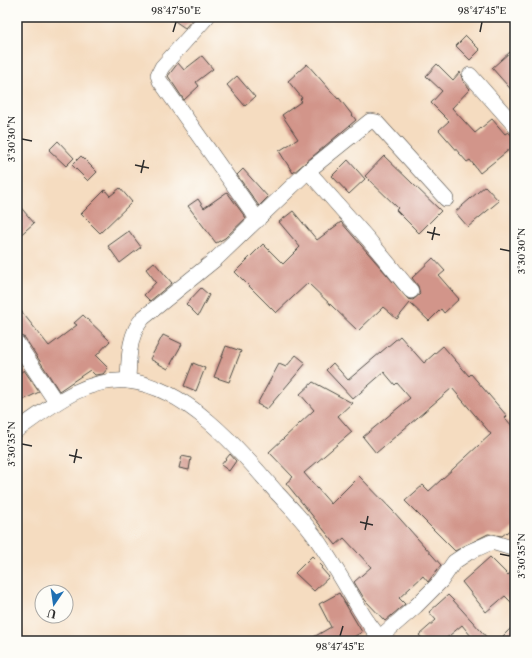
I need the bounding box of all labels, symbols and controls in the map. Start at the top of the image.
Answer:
text: 98°47'50"E [151,4,201,17]
text: 98°47'45"E [458,4,506,17]
text: 3°30'30"N [5,116,18,162]
text: 3°30'30"N [515,228,528,274]
text: 3°30'35"N [5,421,18,467]
text: 3°30'35"N [515,533,528,579]
north arrow [34,584,74,624]
text: U [46,606,58,622]
text: 98°47'45"E [316,640,364,653]

